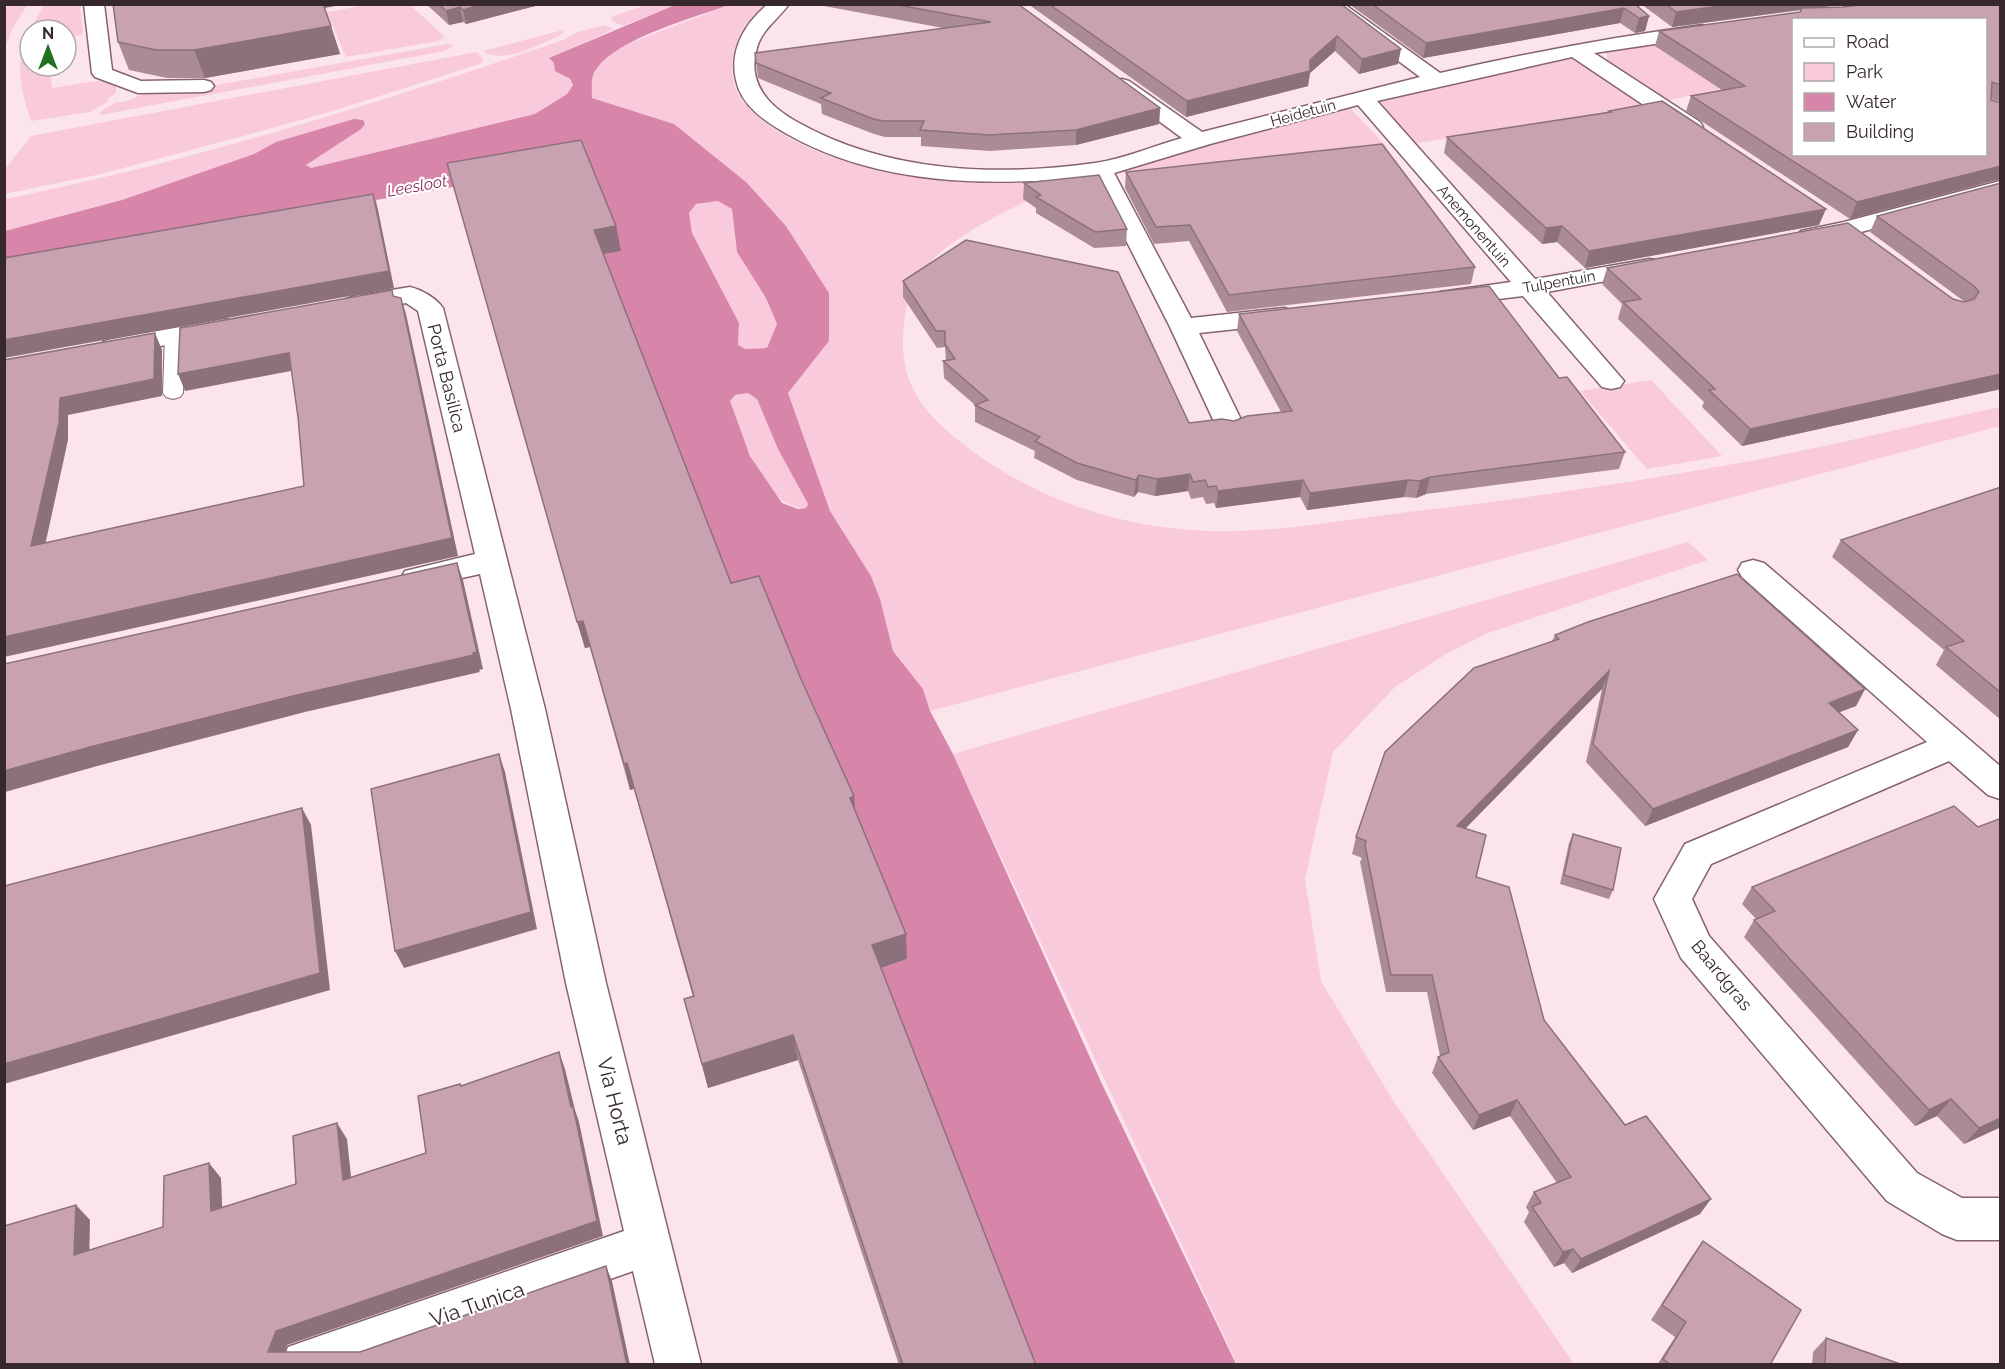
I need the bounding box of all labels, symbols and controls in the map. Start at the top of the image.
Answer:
north arrow [18,18,78,78]
legend [1792,18,1987,156]
text: N [42,24,54,43]
text: Road [1846,31,1889,52]
text: Park [1846,61,1883,82]
text: Water [1846,91,1897,112]
street label: Heidetuin [1268,96,1338,130]
text: Building [1846,121,1914,142]
water label: Leesloot [385,171,449,201]
street label: Anemonentuin [1434,181,1514,271]
street label: Tulpentuin [1521,267,1597,297]
street label: Porta Basilica [423,321,471,435]
street label: Baardgras [1687,935,1757,1015]
street label: Via Horta [592,1055,638,1147]
street label: Via Tunica [426,1276,528,1332]

